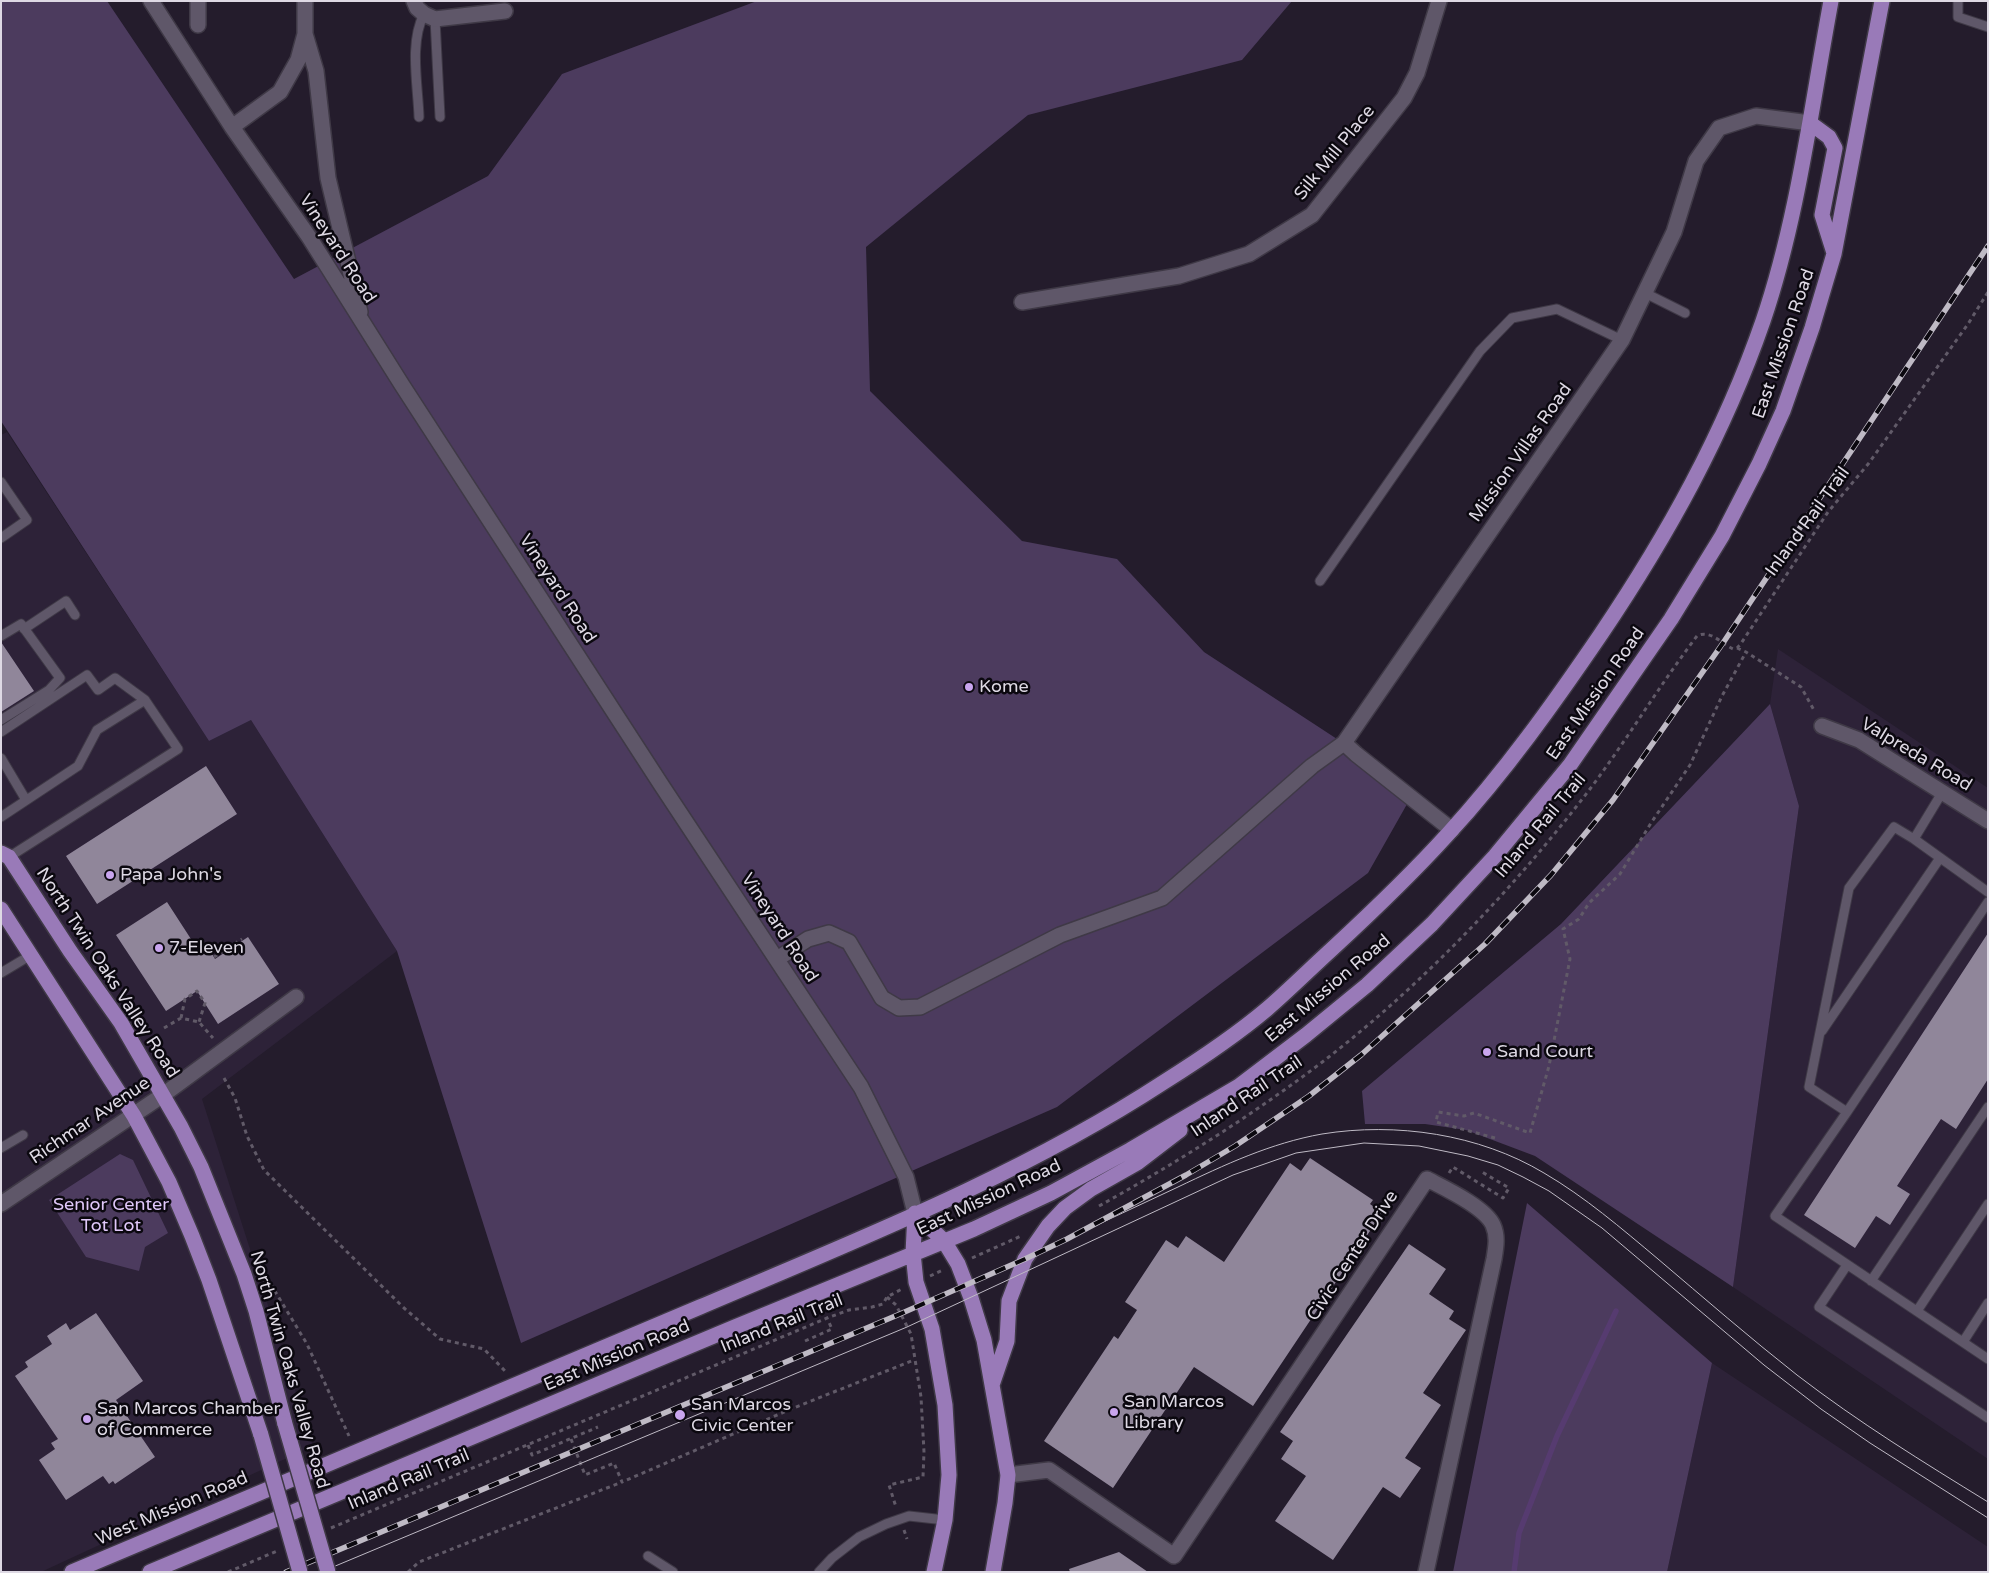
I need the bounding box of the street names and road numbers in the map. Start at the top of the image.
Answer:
street label: Silk Mill Place [1290,101,1380,205]
street label: Vineyard Road [294,191,380,307]
street label: East Mission Road [1748,266,1820,422]
street label: Mission Villas Road [1465,379,1577,527]
street label: Inland Rail Trail [1761,463,1855,581]
street label: Vineyard Road [514,531,600,647]
street label: East Mission Road [1542,624,1650,764]
street label: Valpreda Road [1857,713,1975,797]
street label: Inland Rail Trail [1491,769,1591,883]
street label: North Twin Oaks Valley Road [31,864,183,1082]
street label: Vineyard Road [736,870,822,986]
street label: East Mission Road [1261,930,1395,1048]
street label: Inland Rail Trail [1187,1052,1307,1142]
street label: Richmar Avenue [26,1073,154,1169]
street label: East Mission Road [913,1155,1065,1241]
street label: Civic Center Drive [1303,1187,1403,1325]
street label: North Twin Oaks Valley Road [245,1249,333,1491]
street label: Inland Rail Trail [718,1290,846,1358]
street label: East Mission Road [541,1315,693,1397]
street label: Inland Rail Trail [345,1445,473,1515]
street label: West Mission Road [93,1467,251,1551]

